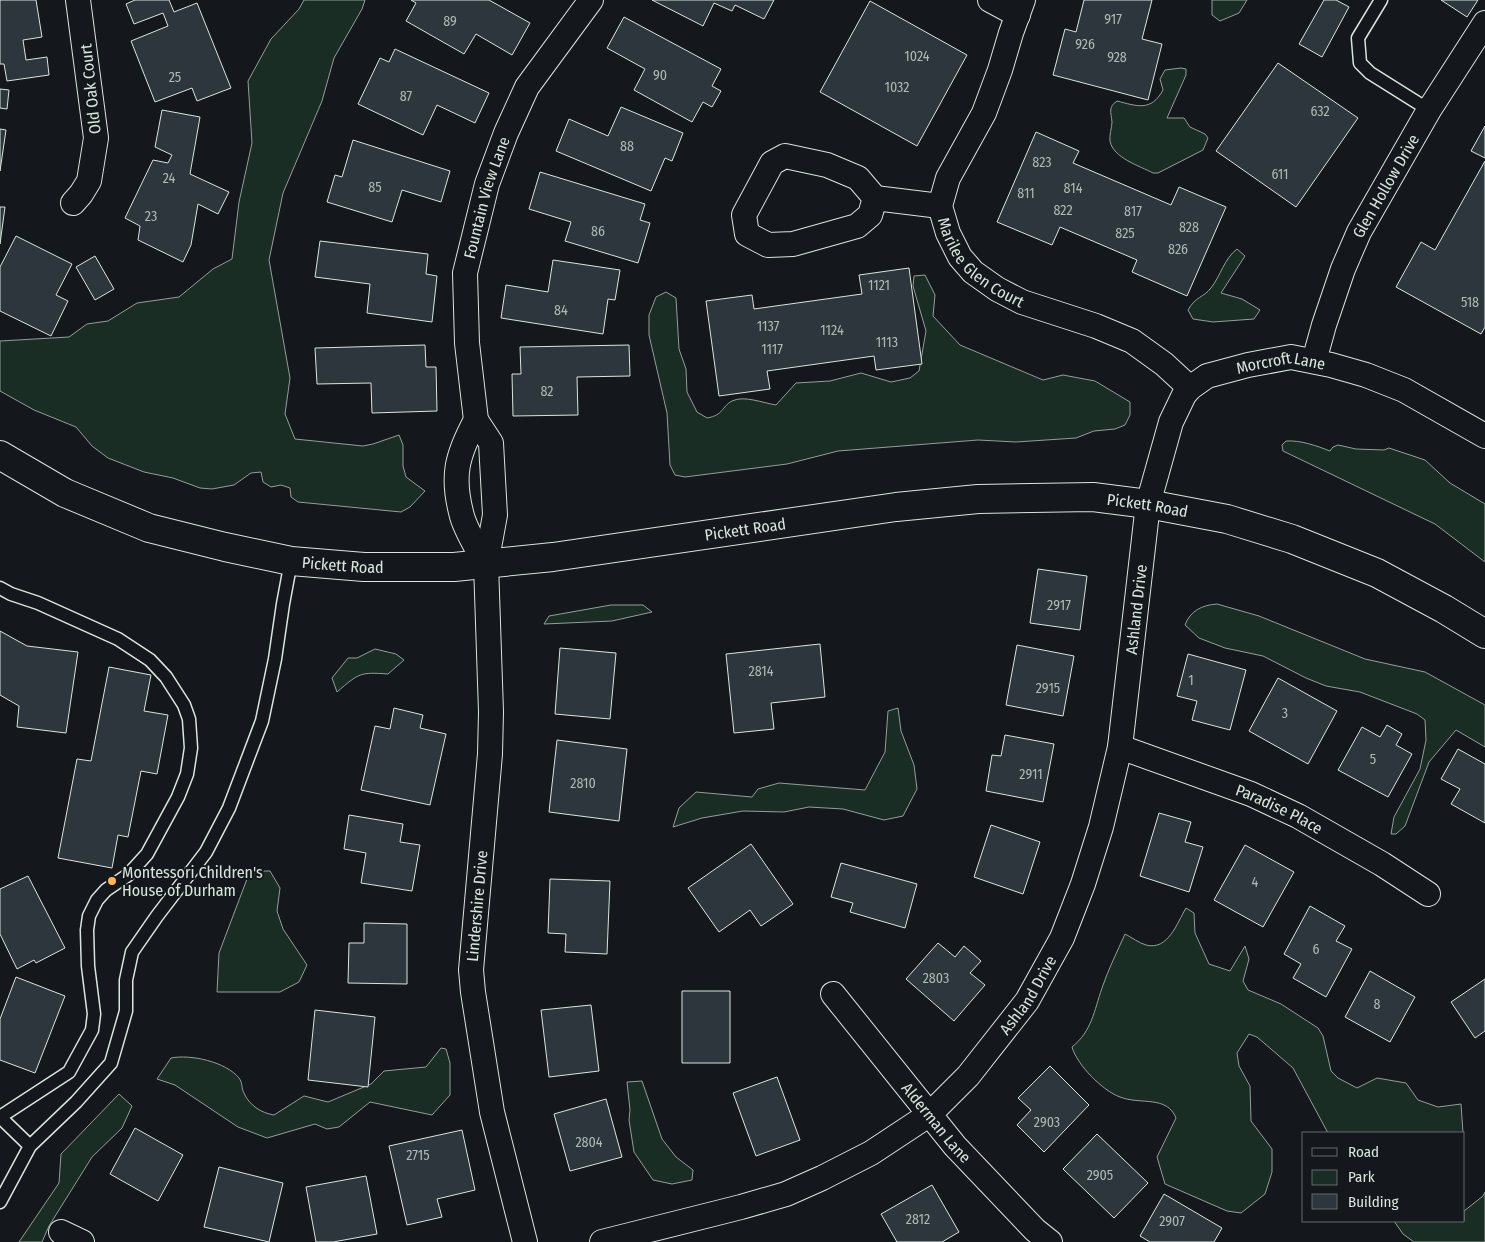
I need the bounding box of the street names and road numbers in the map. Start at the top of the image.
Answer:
street label: Old Oak Court [76,42,105,135]
street label: Glen Hollow Drive [1349,131,1423,241]
street label: Fountain View Lane [460,134,514,261]
street label: Marilee Glen Court [934,215,1028,312]
street label: Morcroft Lane [1234,348,1327,378]
street label: Pickett Road [1106,490,1190,521]
street label: Pickett Road [703,514,787,545]
street label: Pickett Road [301,553,384,577]
street label: Ashland Drive [1122,563,1151,655]
street label: Paradise Place [1233,780,1326,838]
street label: Lindershire Drive [463,850,491,962]
street label: Ashland Drive [995,952,1060,1038]
street label: Alderman Lane [898,1079,975,1167]

